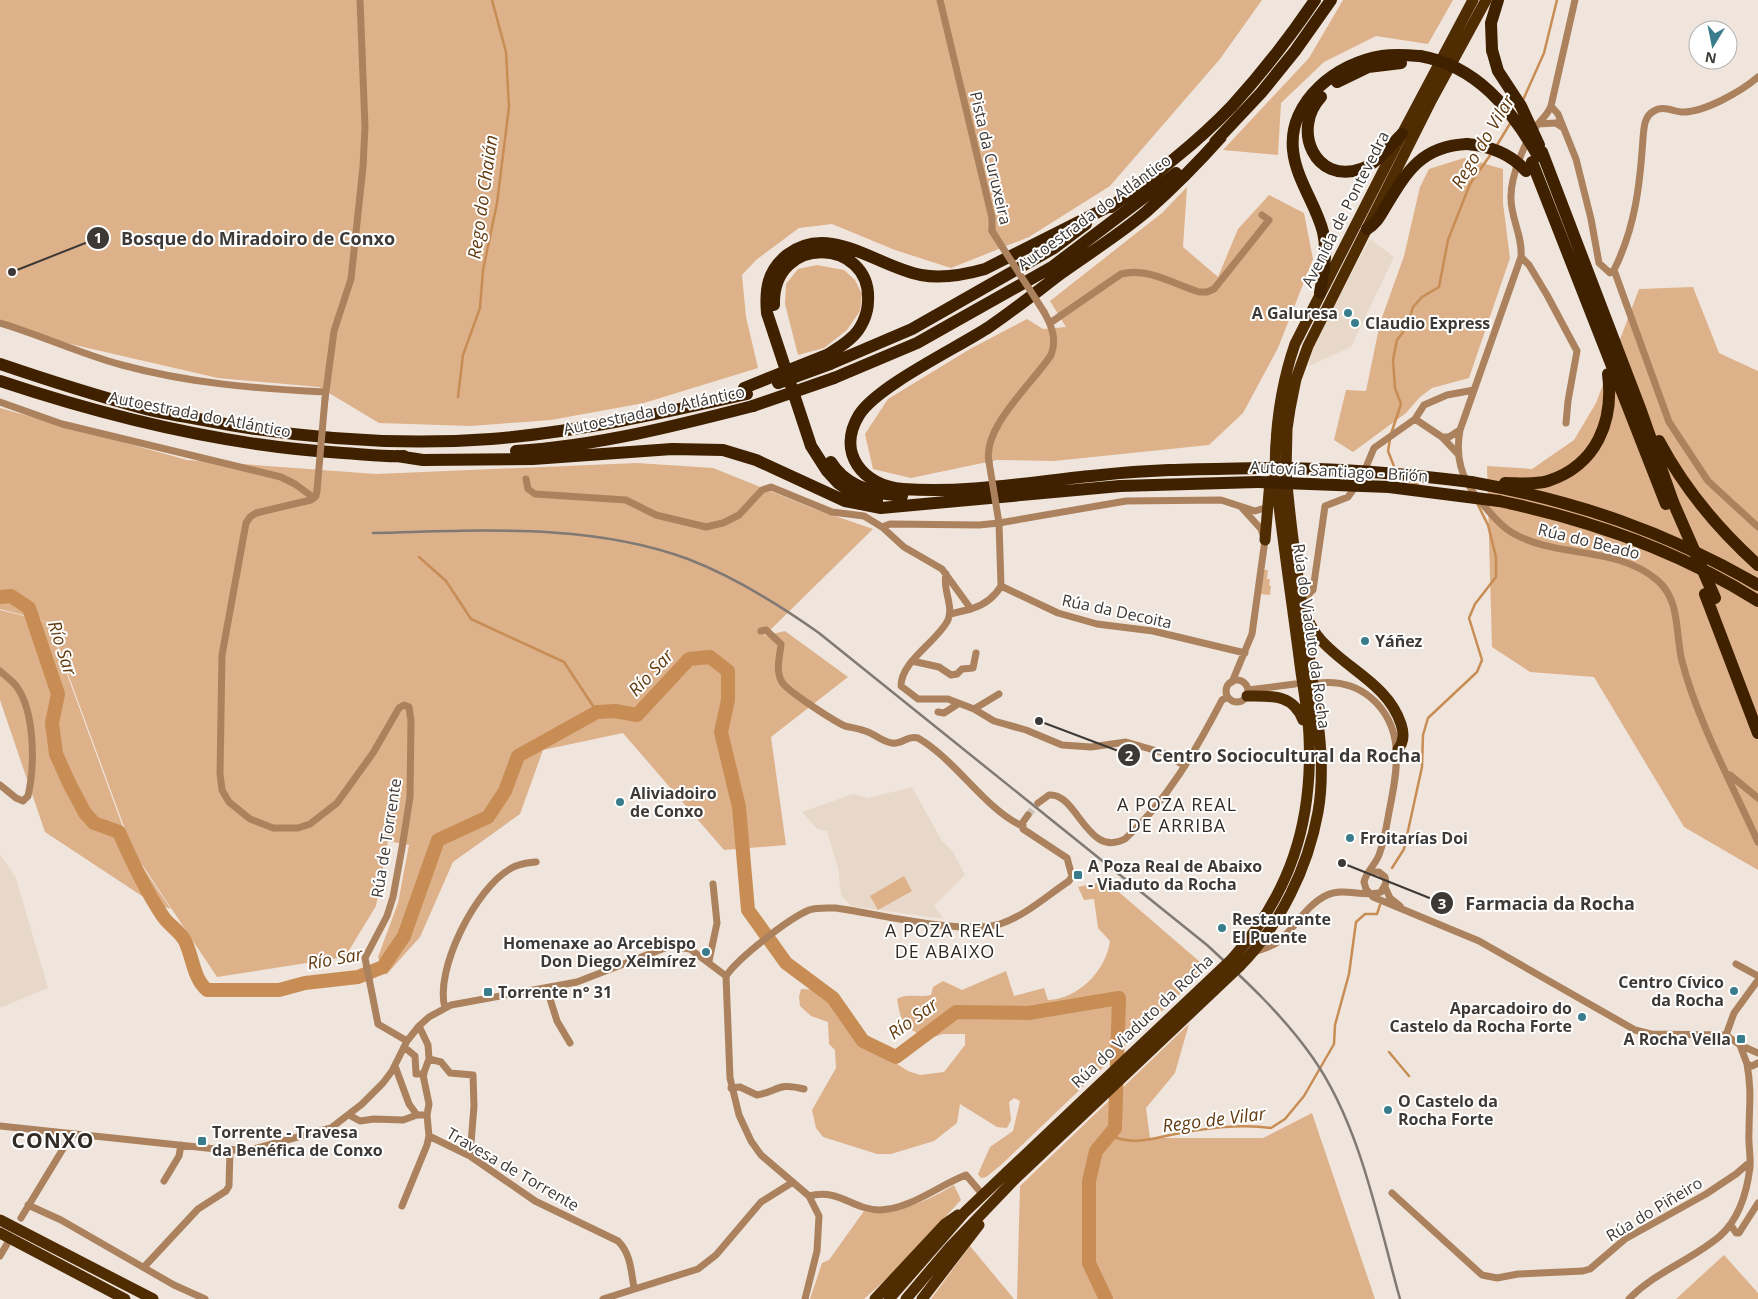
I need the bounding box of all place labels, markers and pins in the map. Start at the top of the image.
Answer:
callout: Bosque do Miradoiro de Conxo [86,222,405,255]
place label: A Galuresa [1252,302,1338,324]
marker: A Galuresa [1342,307,1354,319]
place label: Claudio Express [1365,312,1490,334]
marker: Claudio Express [1349,317,1361,329]
place label: Yáñez [1375,630,1423,652]
marker: Yáñez [1359,635,1371,647]
callout: Centro Sociocultural da Rocha [1116,739,1431,772]
place label: Aliviadoiro de Conxo [630,782,717,822]
marker: Aliviadoiro de Conxo [614,796,626,808]
place label: Froitarías Doi [1360,827,1468,849]
marker: Froitarías Doi [1344,832,1356,844]
place label: A Poza Real de Abaixo - Viaduto da Rocha [1088,855,1262,895]
marker: A Poza Real de Abaixo - Viaduto da Rocha [1072,869,1084,881]
callout: Farmacia da Rocha [1430,887,1644,920]
place label: Restaurante El Puente [1232,908,1331,948]
marker: Restaurante El Puente [1216,922,1228,934]
place label: Homenaxe ao Arcebispo Don Diego Xelmírez [503,932,696,972]
marker: Homenaxe ao Arcebispo Don Diego Xelmírez [700,946,712,958]
place label: Centro Cívico da Rocha [1618,971,1724,1011]
place label: Torrente n° 31 [498,981,612,1003]
marker: Centro Cívico da Rocha [1728,985,1740,997]
marker: Torrente n° 31 [482,986,494,998]
place label: Aparcadoiro do Castelo da Rocha Forte [1390,997,1572,1037]
marker: Aparcadoiro do Castelo da Rocha Forte [1576,1011,1588,1023]
place label: A Rocha Vella [1623,1028,1731,1050]
marker: A Rocha Vella [1735,1033,1747,1045]
place label: O Castelo da Rocha Forte [1398,1090,1498,1130]
marker: O Castelo da Rocha Forte [1382,1104,1394,1116]
place label: Torrente - Travesa da Benéfica de Conxo [212,1121,383,1161]
marker: Torrente - Travesa da Benéfica de Conxo [196,1135,208,1147]

